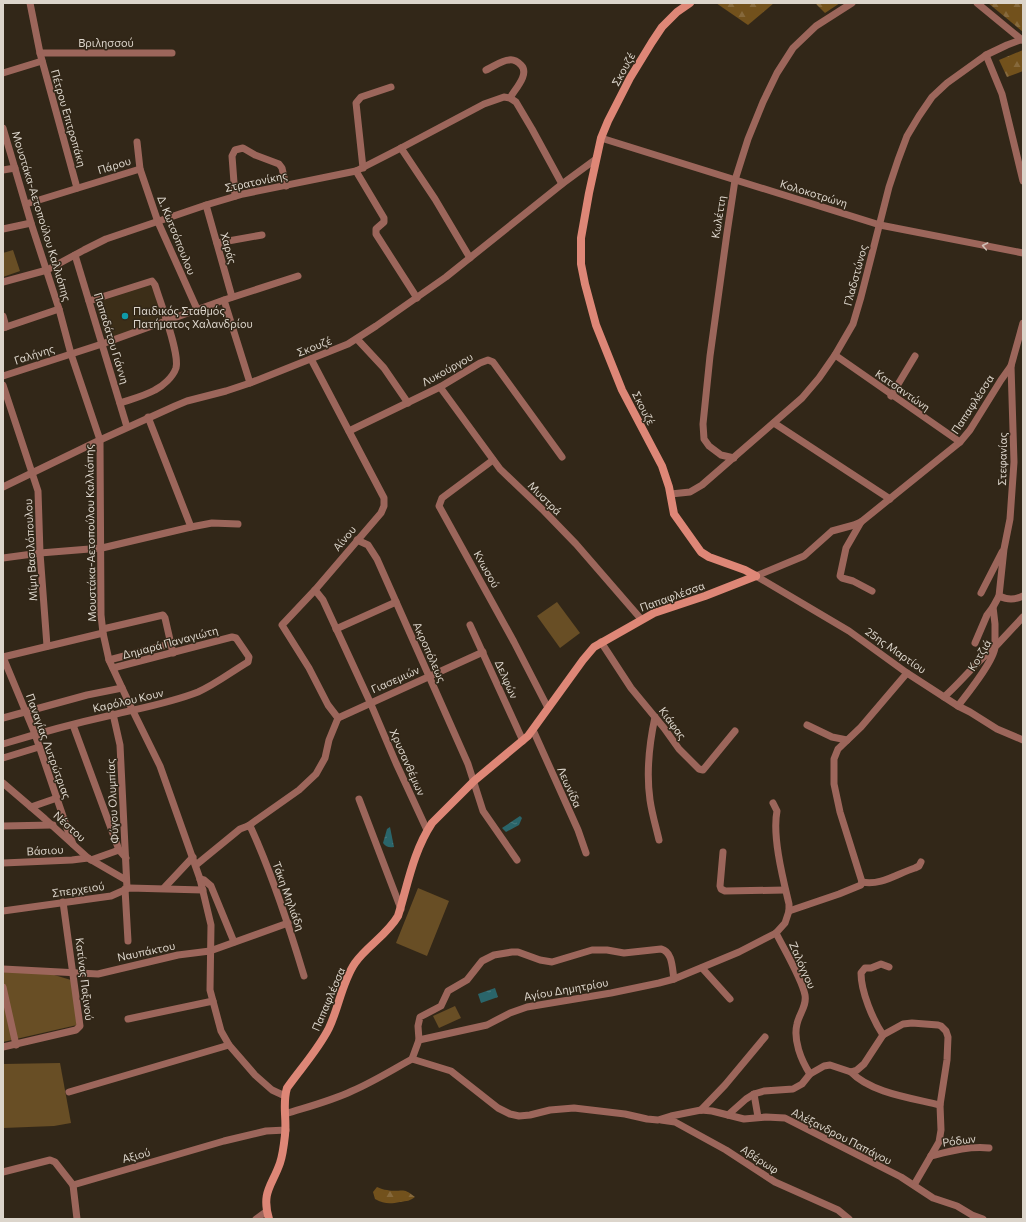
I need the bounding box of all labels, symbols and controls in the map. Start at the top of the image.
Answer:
street label: Βριλησσού [78,36,134,49]
street label: Σκουζέ [609,50,637,88]
street label: Πέτρου Επιτροπάκη [49,68,89,168]
street label: Μουστάκα-Αετοπούλου Καλλιόπης [10,129,74,303]
street label: Πάρου [96,154,132,176]
street label: Στρατονίκης [224,168,288,194]
street label: Κολοκοτρώνη [779,177,849,209]
street label: Δ. Κωτσόπουλου [155,193,199,277]
street label: Κωλέττη [708,195,728,239]
street label: Χαράς [218,231,240,265]
one-way arrow [982,242,988,250]
street label: Γλαδστώνος [841,243,869,307]
street label: Παπαδάτου Γιάννη [92,291,132,385]
place label: Παιδικός Σταθμός Πατήματος Χαλανδρίου [133,304,253,330]
marker: Παιδικός Σταθμός Πατήματος Χαλανδρίου [120,311,130,321]
street label: Σκουζέ [295,333,333,359]
street label: Γαλήνης [12,341,56,367]
street label: Λυκούργου [419,350,475,388]
street label: Κατσαντώνη [873,366,933,414]
street label: Παπαφλέσσα [948,372,996,436]
street label: Σκουζέ [630,389,658,427]
street label: Στεφανίας [995,432,1009,486]
street label: Μουστάκα-Αετοπούλου Καλλιόπης [82,444,98,622]
street label: Μυστρά [526,479,565,518]
street label: Μίμη Βασιλόπουλου [21,498,39,602]
street label: Αίνου [330,523,358,553]
street label: Κνωσού [471,548,503,590]
street label: Παπαφλέσσα [638,578,706,614]
street label: Ακροπόλεως [411,620,449,684]
street label: Δημαρά Παναγιώτη [121,623,219,661]
street label: 25ης Μαρτίου [863,624,929,676]
street label: Κοτζιά [965,637,993,673]
street label: Δελφών [493,658,521,701]
street label: Γιασεμιών [369,662,422,695]
street label: Καρόλου Κουν [91,685,165,714]
street label: Παναγίας Λυτρώτριας [24,692,74,800]
street label: Κιάφας [657,704,689,742]
street label: Χρυσανθέμων [388,727,429,798]
street label: Φύγου Ολυμπίας [103,758,121,844]
street label: Λεωνίδα [555,764,585,810]
street label: Νέστου [51,808,89,844]
street label: Βάσιου [26,843,64,857]
street label: Τάκη Μηλιάδη [270,860,308,932]
street label: Σπερχειού [51,879,105,899]
street label: Κατίνας Παξινού [73,937,97,1021]
street label: Ναυπάκτου [116,939,176,963]
street label: Ζαλόγγου [787,940,819,990]
street label: Παπαφλέσσα [309,965,347,1033]
street label: Αγίου Δημητρίου [523,975,609,1003]
street label: Αλέξανδρου Παπάγου [790,1105,894,1167]
street label: Ρόδων [941,1131,977,1149]
street label: Αβέρωφ [739,1142,781,1176]
street label: Αξιού [120,1145,152,1165]

